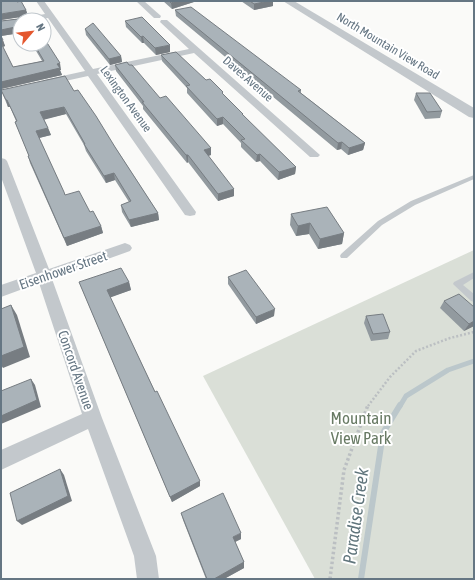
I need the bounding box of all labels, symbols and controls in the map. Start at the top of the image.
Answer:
street label: North Mountain View Road [334,10,442,82]
north arrow [12,12,52,52]
text: N [34,22,48,33]
street label: Daves Avenue [220,53,276,105]
street label: Lexington Avenue [97,63,155,135]
street label: Eisenhower Street [17,247,109,293]
street label: Concord Avenue [55,328,97,412]
park label: Mountain View Park [331,408,392,448]
water label: Paradise Creek [338,466,373,565]

